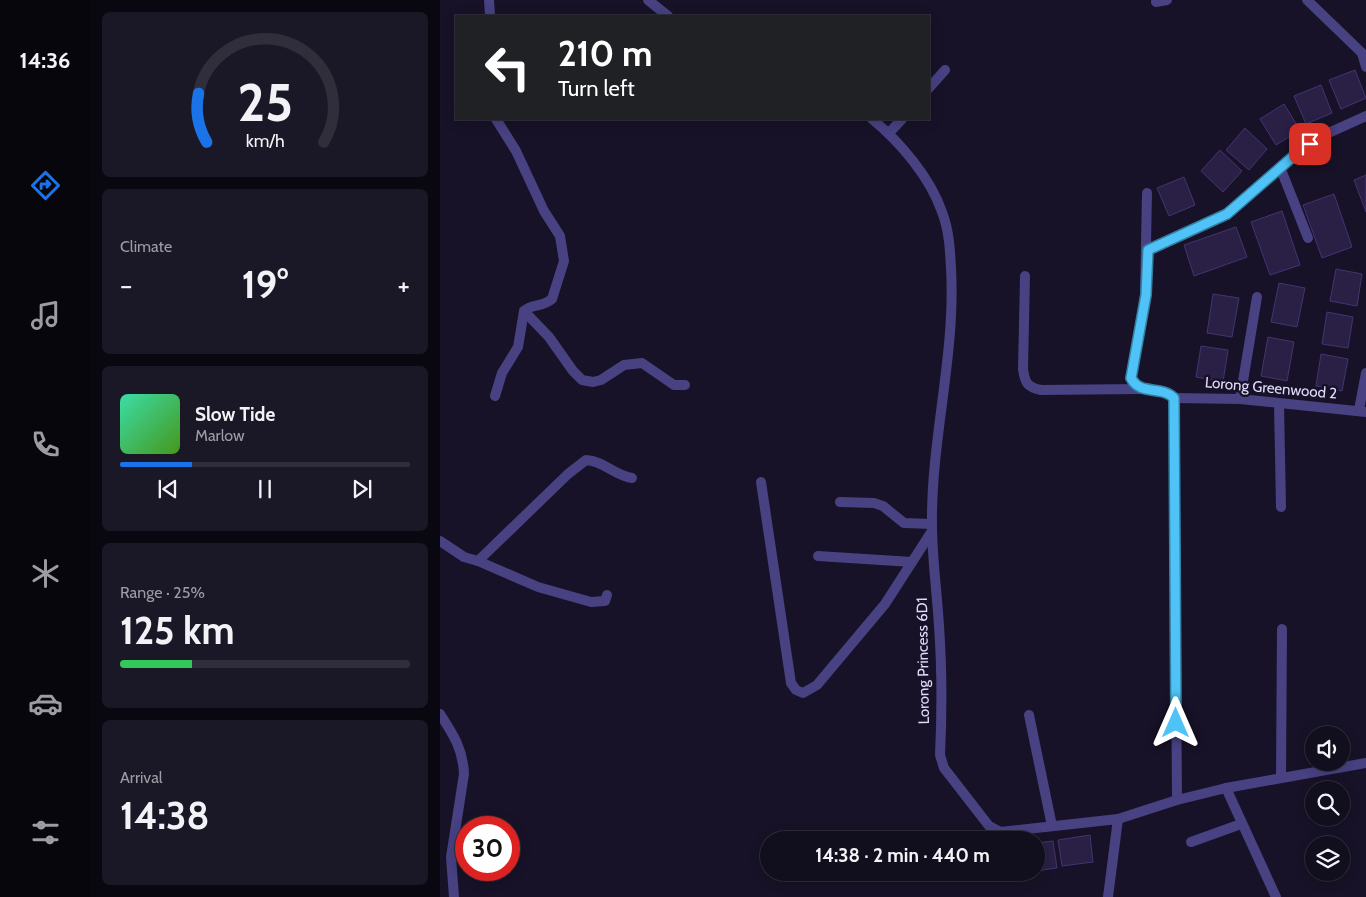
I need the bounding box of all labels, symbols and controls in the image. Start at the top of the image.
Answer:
text: 210 m [558,32,652,75]
icon: left [475,35,540,100]
text: 14:36 [20,47,70,74]
text: 25 [237,71,293,134]
text: Turn left [558,75,635,102]
pin [1289,123,1331,165]
text: km/h [245,130,285,151]
icon: arrive [1296,130,1324,158]
icon: directions [28,168,63,203]
text: Climate [120,237,172,256]
text: 19° [242,261,288,308]
text: − [120,268,132,302]
text: + [398,268,410,302]
icon: music [28,298,63,333]
street label: Lorong Greenwood 2 [1204,373,1338,403]
text: Slow Tide [195,403,275,426]
text: Marlow [195,426,245,445]
icon: phone [28,427,63,462]
icon: previous [154,475,182,503]
icon: pause [251,475,279,503]
icon: next [348,475,376,503]
icon: climate [28,556,63,591]
text: Range · 25% [120,583,205,602]
street label: Lorong Princess 6D1 [913,597,933,725]
text: 125 km [120,607,235,654]
icon: car [28,686,63,721]
position arrow [1149,696,1201,748]
map controls [1305,726,1350,881]
button: sound [1305,726,1350,771]
text: Arrival [120,768,163,787]
button: search [1305,781,1350,826]
text: 14:38 [120,792,210,839]
icon: filters [28,815,63,850]
speed limit sign: 30 [455,816,520,881]
button: layers [1305,836,1350,881]
text: 14:38 · 2 min · 440 m [815,844,990,867]

